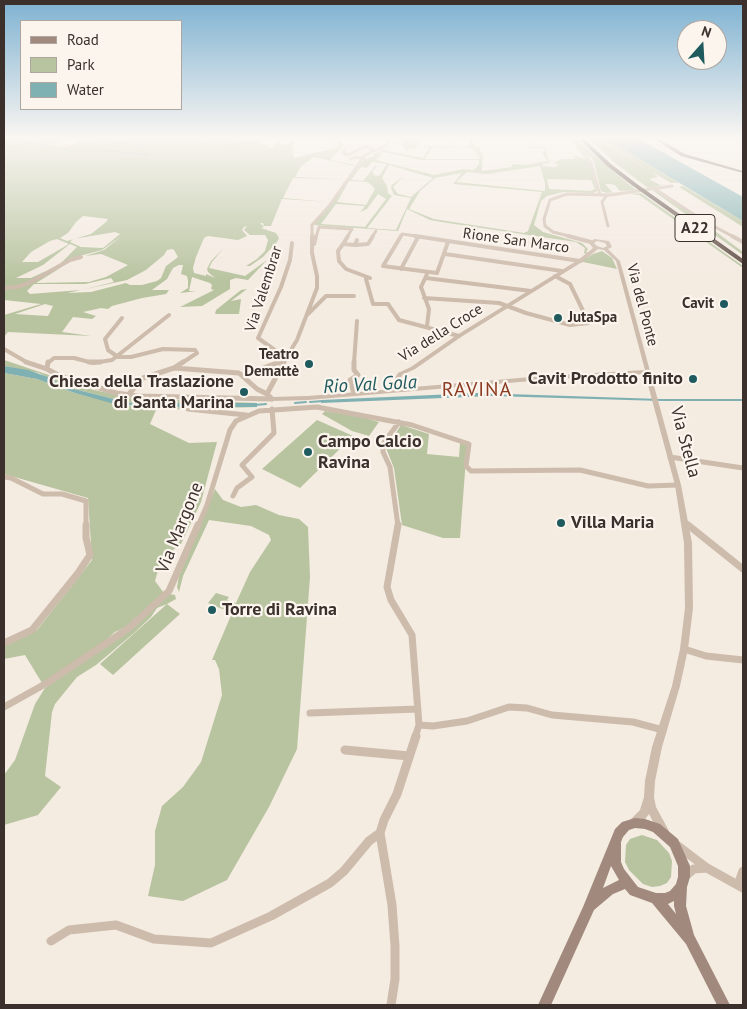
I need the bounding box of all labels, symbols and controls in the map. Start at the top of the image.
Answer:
legend [20,20,182,110]
north arrow [677,20,727,70]
text: N [699,22,714,42]
text: Road [67,30,99,49]
text: Park [67,55,95,74]
text: Water [67,80,104,99]
road number: A22 [675,214,715,242]
street label: Rione San Marco [462,225,570,257]
street label: Via Valembrar [242,244,286,334]
street label: Via del Ponte [622,262,662,348]
place label: Cavit [682,295,714,313]
marker: Cavit [718,298,730,310]
street label: Via della Croce [396,300,486,366]
place label: JutaSpa [568,309,617,327]
marker: JutaSpa [552,312,564,324]
place label: Teatro Demattè [244,346,299,381]
marker: Teatro Demattè [303,358,315,370]
place label: Cavit Prodotto finito [528,368,683,390]
place label: Chiesa della Traslazione di Santa Marina [49,371,234,414]
water label: Rio Val Gola [322,371,418,399]
marker: Cavit Prodotto finito [687,373,699,385]
district label: RAVINA [441,378,513,402]
marker: Chiesa della Traslazione di Santa Marina [238,386,250,398]
street label: Via Stella [665,404,705,480]
place label: Campo Calcio Ravina [318,431,422,474]
marker: Campo Calcio Ravina [302,446,314,458]
street label: Via Margone [152,479,208,577]
place label: Villa Maria [571,512,654,534]
marker: Villa Maria [555,517,567,529]
place label: Torre di Ravina [222,599,337,621]
marker: Torre di Ravina [206,604,218,616]

